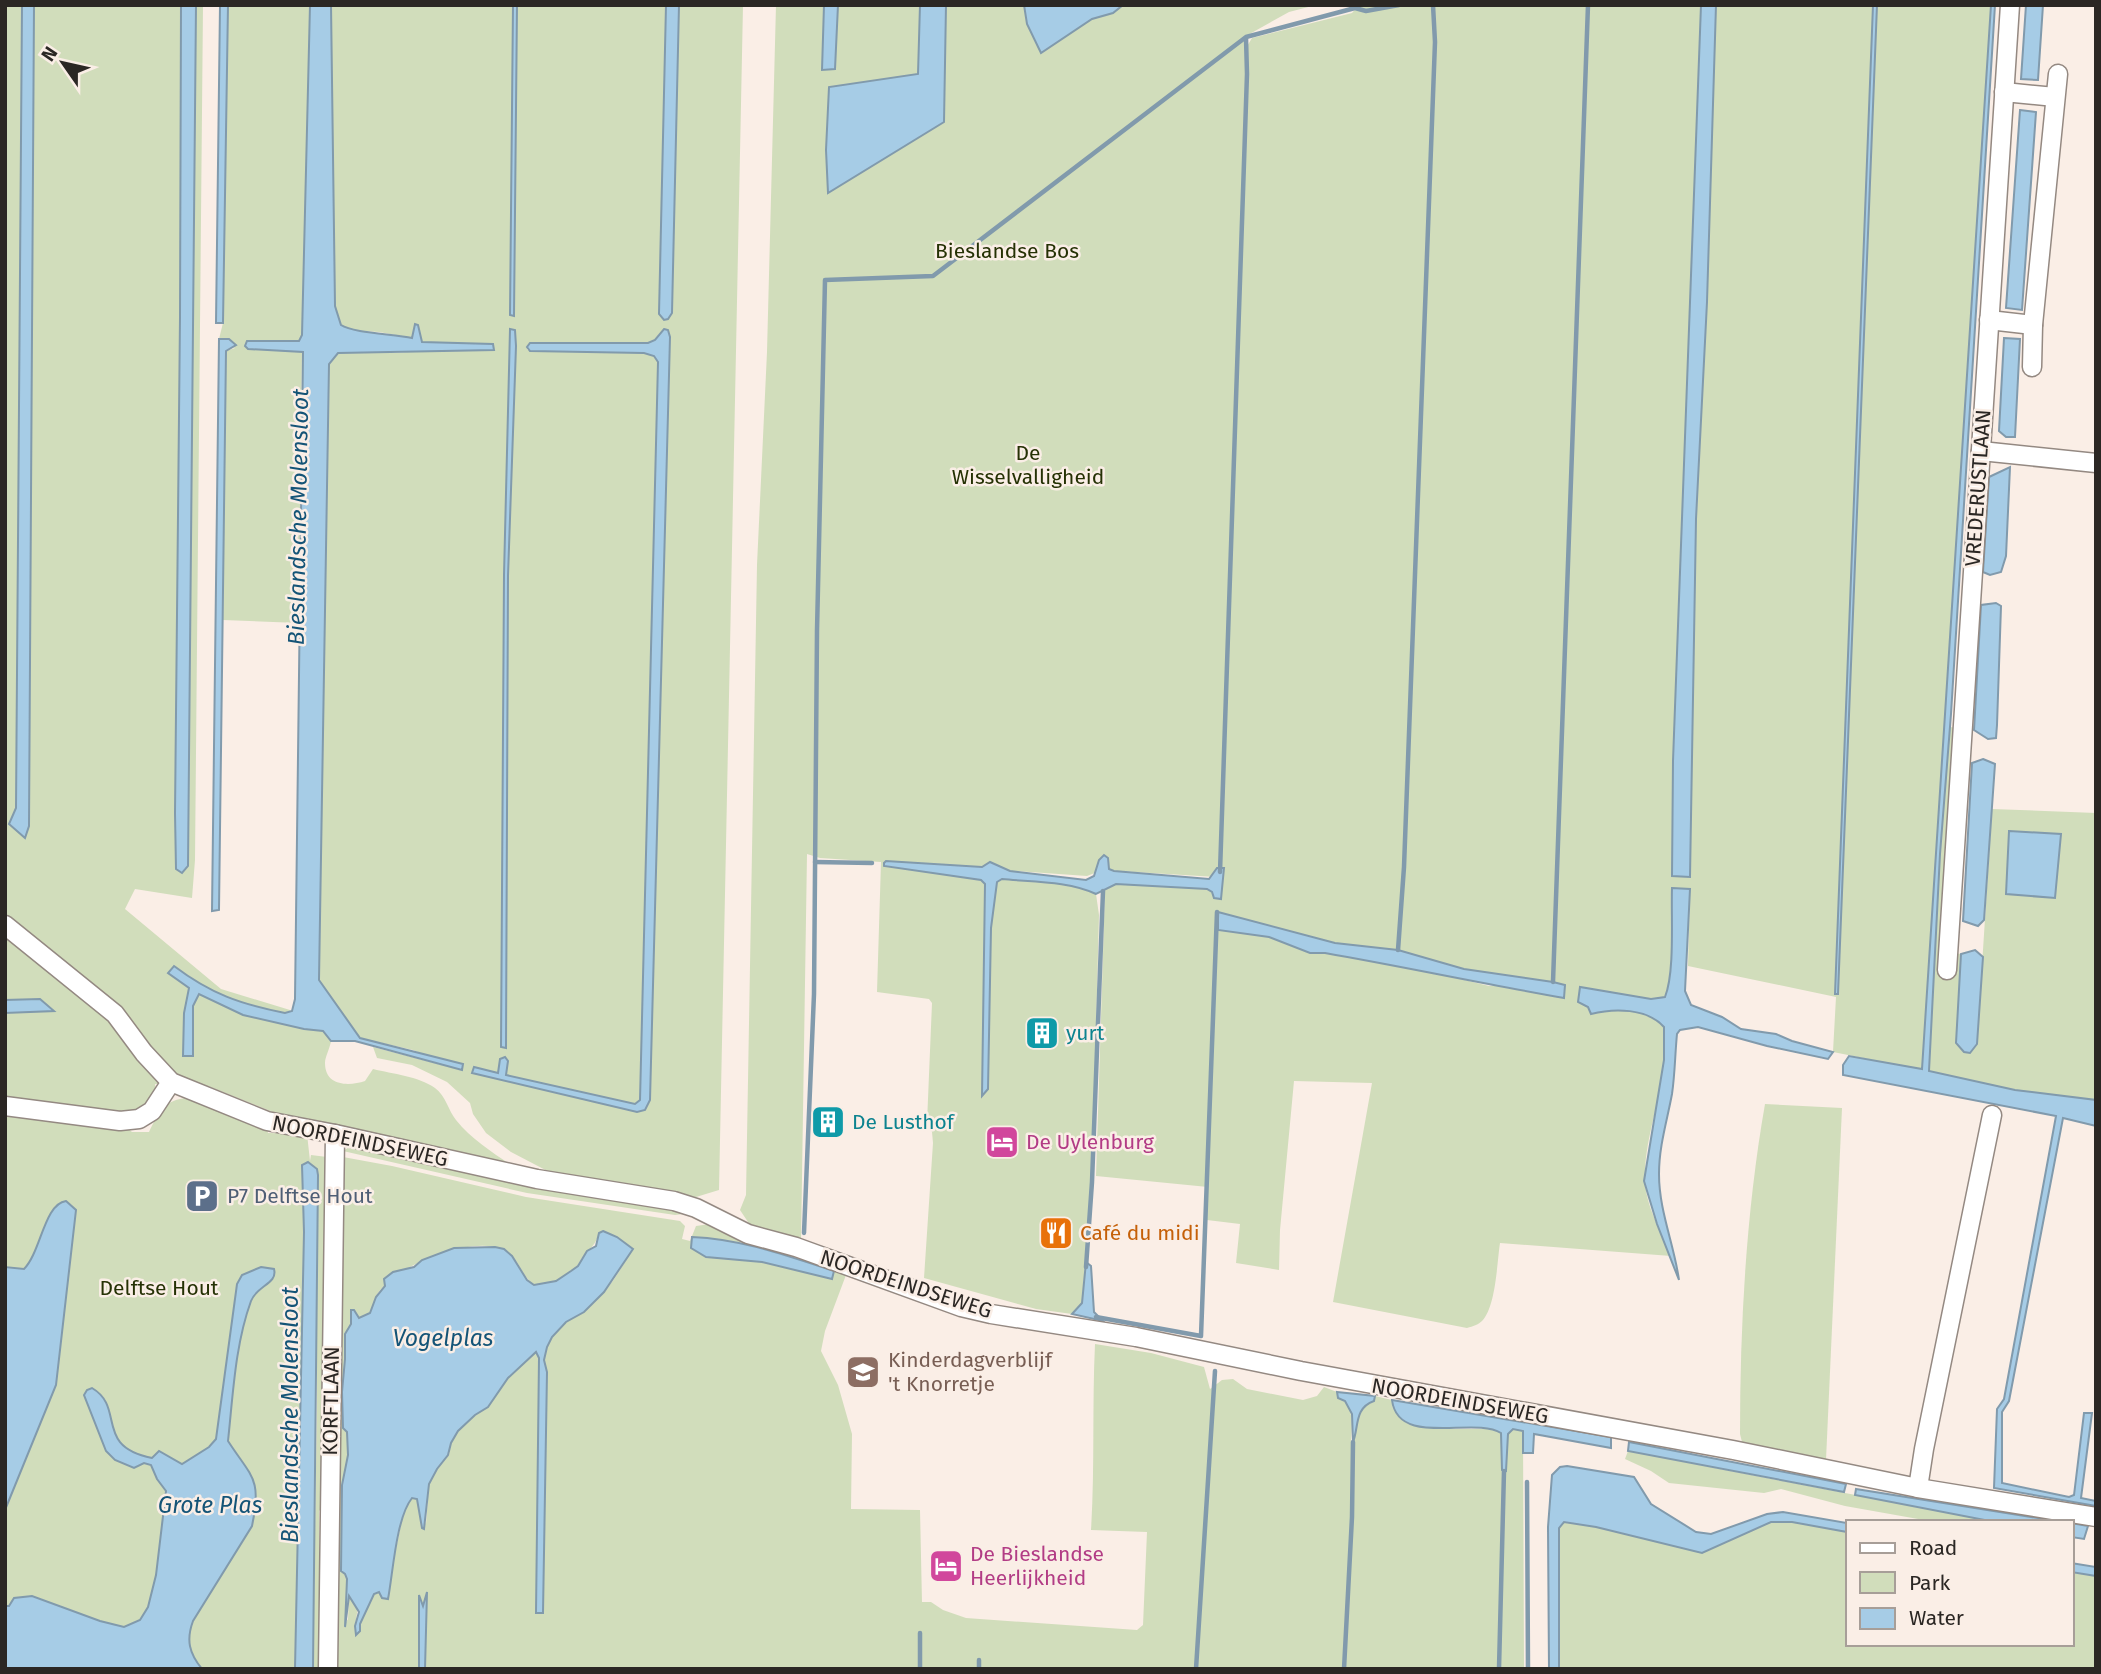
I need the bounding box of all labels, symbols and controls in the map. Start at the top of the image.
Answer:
north arrow [28,28,98,98]
text: N [36,42,62,65]
park label: Bieslandse Bos [935,238,1079,264]
water label: Bieslandsche Molensloot [282,388,314,645]
street label: VREDERUSTLAAN [1960,409,1996,567]
park label: De Wisselvalligheid [952,440,1104,490]
building icon: yurt [1023,1014,1061,1052]
place label: yurt [1066,1020,1105,1046]
building icon: De Lusthof [809,1103,847,1141]
place label: De Lusthof [852,1109,956,1135]
street label: NOORDEINDSEWEG [270,1110,450,1172]
hotel icon: De Uylenburg [983,1123,1021,1161]
place label: De Uylenburg [1026,1129,1154,1155]
parking icon: P7 Delftse Hout [183,1177,221,1215]
place label: P7 Delftse Hout [227,1183,373,1209]
restaurant icon: Café du midi [1037,1214,1075,1252]
place label: Café du midi [1080,1220,1200,1246]
street label: NOORDEINDSEWEG [817,1244,995,1324]
park label: Delftse Hout [100,1275,219,1301]
water label: Bieslandsche Molensloot [276,1286,304,1543]
water label: Vogelplas [393,1324,494,1352]
street label: KORFTLAAN [317,1346,345,1456]
place label: Kinderdagverblijf 't Knorretje [888,1347,1054,1397]
school or university icon: Kinderdagverblijf 't Knorretje [844,1353,882,1391]
street label: NOORDEINDSEWEG [1370,1373,1550,1429]
water label: Grote Plas [158,1491,263,1519]
legend [1846,1520,2073,1646]
text: Road [1909,1535,1957,1561]
place label: De Bieslandse Heerlijkheid [970,1541,1104,1591]
hotel icon: De Bieslandse Heerlijkheid [927,1547,965,1585]
text: Park [1909,1570,1951,1596]
text: Water [1909,1605,1964,1631]

